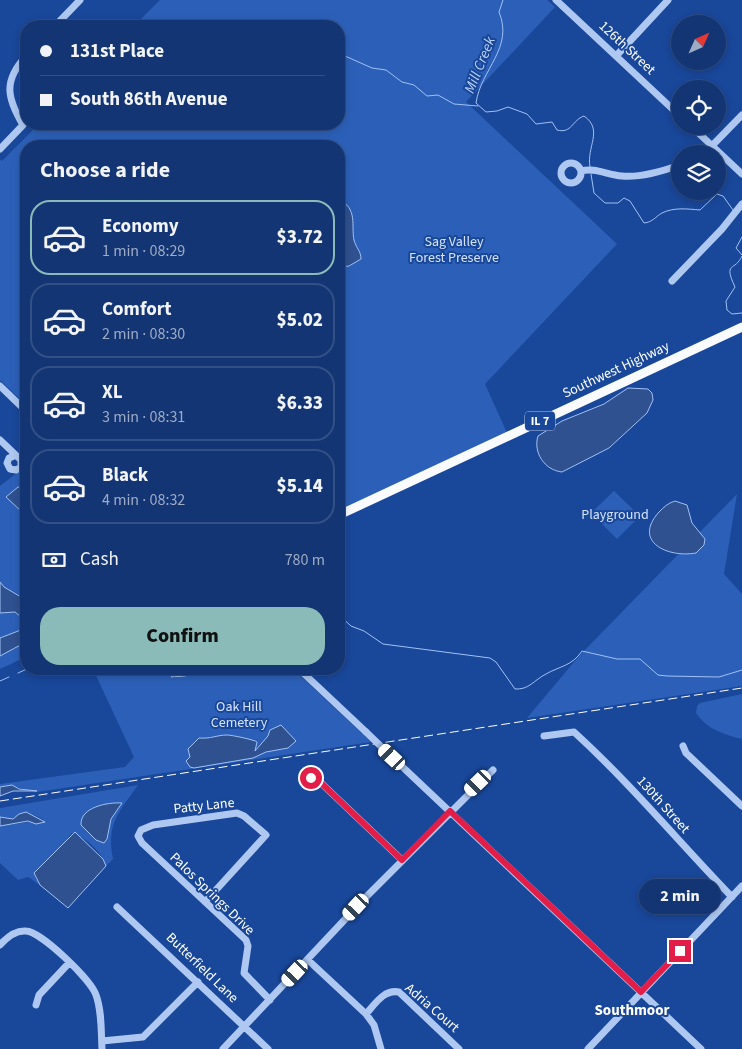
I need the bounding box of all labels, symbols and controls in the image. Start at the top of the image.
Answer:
north arrow [671,15,726,70]
map controls [671,15,726,200]
street label: 126th Street [594,16,660,80]
water label: Mill Creek [459,33,501,96]
text: 131st Place [70,38,164,65]
button: locate [671,80,726,135]
text: South 86th Avenue [70,86,228,113]
button: layers [671,145,726,200]
text: Choose a ride [40,154,170,186]
text: Economy [102,213,179,240]
icon: car [42,215,87,260]
text: $3.72 [277,224,323,251]
park label: Sag Valley Forest Preserve [409,232,499,268]
text: 1 min · 08:29 [102,240,185,262]
text: Comfort [102,296,172,323]
icon: car [42,298,87,343]
text: $5.02 [277,307,323,334]
text: 2 min · 08:30 [102,323,185,345]
street label: Southwest Highway [559,336,673,404]
text: XL [102,379,123,406]
icon: car [42,381,87,426]
text: $6.33 [277,390,323,417]
text: 3 min · 08:31 [102,406,185,428]
road number: IL 7 [525,412,555,431]
text: Black [102,462,148,489]
icon: car [42,464,87,509]
text: $5.14 [277,473,323,500]
text: 4 min · 08:32 [102,489,185,511]
park label: Playground [581,505,649,525]
icon: cash [40,546,68,574]
text: Cash [80,546,119,573]
text: 780 m [285,549,325,571]
button: Confirm [40,607,325,665]
park label: Oak Hill Cemetery [211,697,268,733]
car [375,741,408,773]
route start [300,767,322,789]
car [461,767,494,799]
street label: 130th Street [632,772,694,838]
street label: Patty Lane [173,793,236,819]
street label: Palos Springs Drive [165,848,259,940]
callout: 2 min [639,878,721,914]
text: 2 min [660,885,700,907]
car [340,891,371,923]
street label: Butterfield Lane [161,928,243,1008]
route end [669,940,691,962]
car [279,957,310,989]
street label: Adria Court [400,979,464,1037]
district label: Southmoor [595,1000,670,1021]

